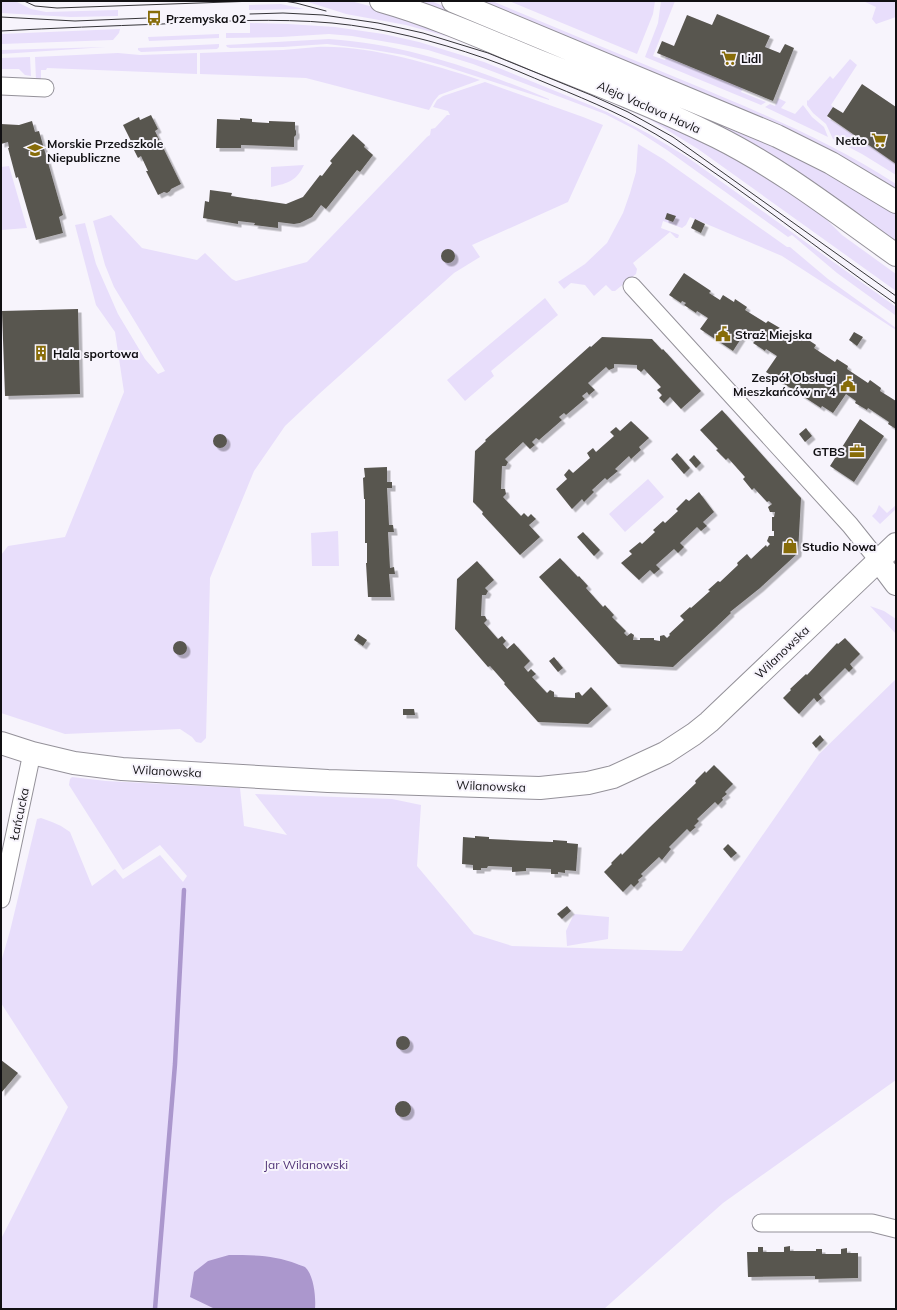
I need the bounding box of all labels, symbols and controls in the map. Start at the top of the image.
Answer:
bus stop icon: Przemyska 02 [145,9,163,27]
place label: Przemyska 02 [166,11,246,26]
supermarket icon: Lidl [720,49,738,67]
place label: Lidl [741,51,761,66]
street label: Aleja Vaclava Havla [595,77,703,137]
supermarket icon: Netto [870,131,888,149]
place label: Netto [836,133,867,148]
place label: Morskie Przedszkole Niepubliczne [47,136,164,165]
school or university icon: Morskie Przedszkole Niepubliczne [26,141,44,159]
public building icon: Straż Miejska [714,325,732,343]
place label: Straż Miejska [735,327,812,342]
building icon: Hala sportowa [32,344,50,362]
place label: Hala sportowa [53,346,139,361]
place label: Zespół Obsługi Mieszkańców nr 4 [733,370,836,399]
public building icon: Zespół Obsługi Mieszkańców nr 4 [839,375,857,393]
office icon: GTBS [848,442,866,460]
place label: GTBS [813,444,845,459]
shop icon: Studio Nowa [781,537,799,555]
place label: Studio Nowa [802,539,876,554]
street label: Wilanowska [752,622,812,682]
street label: Wilanowska [132,762,202,780]
street label: Wilanowska [456,777,526,795]
street label: Łańcucka [6,787,32,842]
park label: Jar Wilanowski [264,1157,348,1172]

